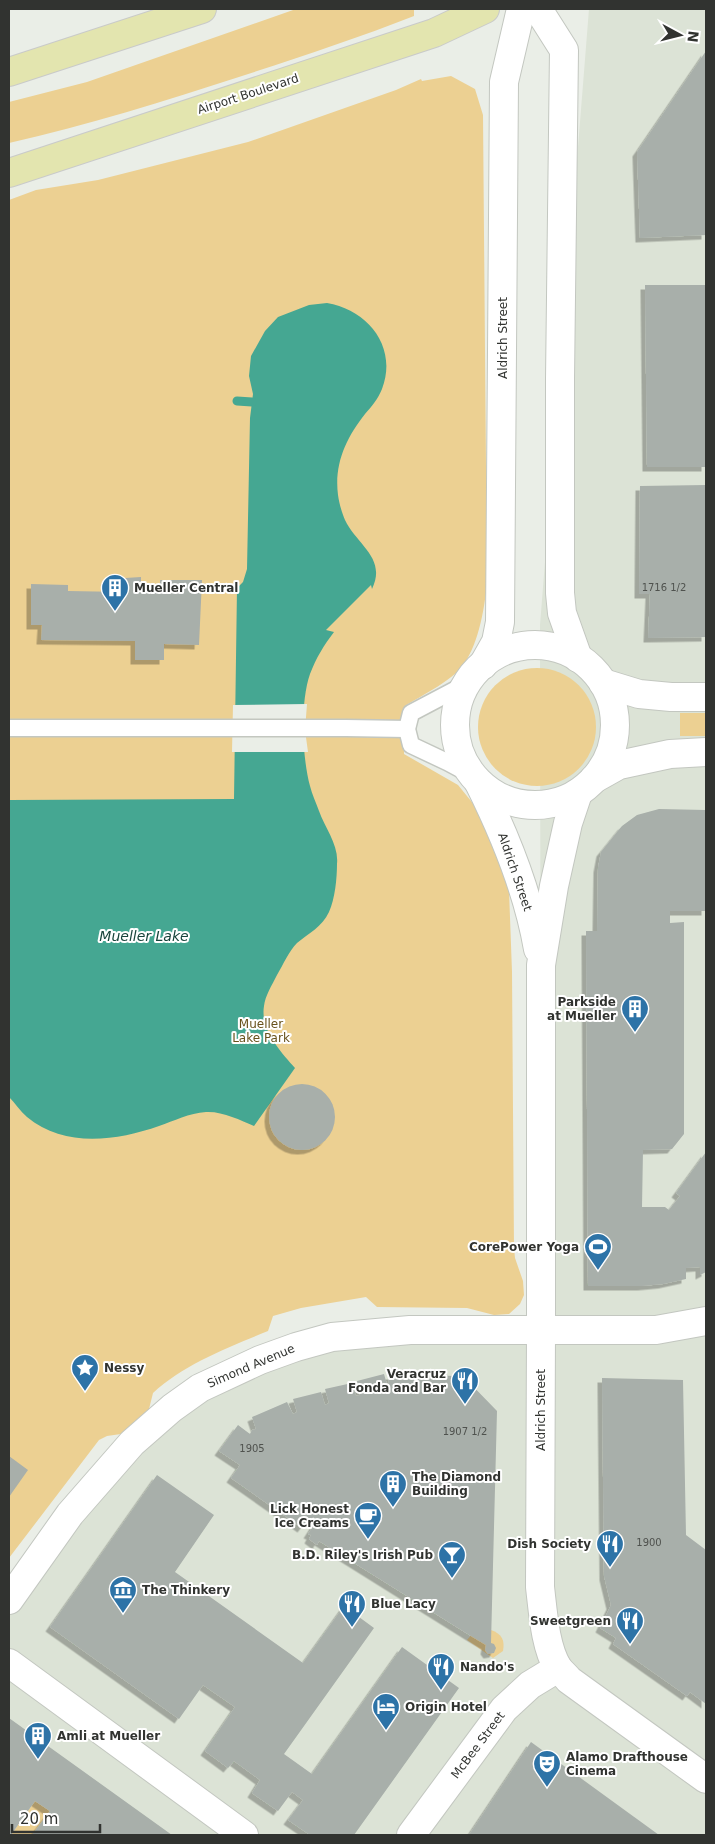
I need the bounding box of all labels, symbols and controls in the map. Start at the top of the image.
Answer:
north arrow [655,10,705,60]
text: N [684,30,702,43]
street label: Airport Boulevard [196,71,300,117]
street label: Aldrich Street [496,297,510,379]
building icon: Mueller Central [100,573,130,612]
place label: Mueller Central [134,581,238,595]
house number: 1716 1/2 [642,582,686,593]
street label: Aldrich Street [495,831,535,913]
water label: Mueller Lake [99,928,189,944]
building icon: Parkside at Mueller [620,994,650,1033]
place label: Parkside at Mueller [547,995,616,1023]
park label: Mueller Lake Park [232,1017,290,1045]
sports icon: CorePower Yoga [583,1232,613,1271]
place label: CorePower Yoga [469,1240,579,1254]
street label: Simond Avenue [205,1341,297,1391]
place icon: Nessy [70,1353,100,1392]
place label: Nessy [104,1361,144,1375]
restaurant icon: Veracruz Fonda and Bar [450,1366,480,1405]
place label: Veracruz Fonda and Bar [348,1367,446,1395]
street label: Aldrich Street [534,1369,548,1451]
house number: 1907 1/2 [443,1426,487,1437]
house number: 1905 [239,1443,265,1454]
building icon: The Diamond Building [378,1469,408,1508]
place label: The Diamond Building [412,1470,501,1498]
cafe icon: Lick Honest Ice Creams [353,1501,383,1540]
place label: Lick Honest Ice Creams [270,1502,349,1530]
restaurant icon: Dish Society [595,1529,625,1568]
place label: Dish Society [507,1537,591,1551]
house number: 1900 [636,1537,662,1548]
bar icon: B.D. Riley's Irish Pub [437,1540,467,1579]
place label: B.D. Riley's Irish Pub [292,1548,433,1562]
museum icon: The Thinkery [108,1575,138,1614]
place label: The Thinkery [142,1583,230,1597]
restaurant icon: Blue Lacy [337,1589,367,1628]
place label: Blue Lacy [371,1597,436,1611]
restaurant icon: Sweetgreen [615,1606,645,1645]
place label: Sweetgreen [530,1614,611,1628]
restaurant icon: Nando's [426,1652,456,1691]
place label: Nando's [460,1660,514,1674]
hotel icon: Origin Hotel [371,1692,401,1731]
place label: Origin Hotel [405,1700,487,1714]
street label: McBee Street [448,1709,508,1781]
building icon: Amli at Mueller [23,1721,53,1760]
place label: Amli at Mueller [57,1729,160,1743]
theatre icon: Alamo Drafthouse Cinema [532,1749,562,1788]
place label: Alamo Drafthouse Cinema [566,1750,688,1778]
scale bar [12,1802,100,1834]
text: 20 m [20,1810,58,1828]

